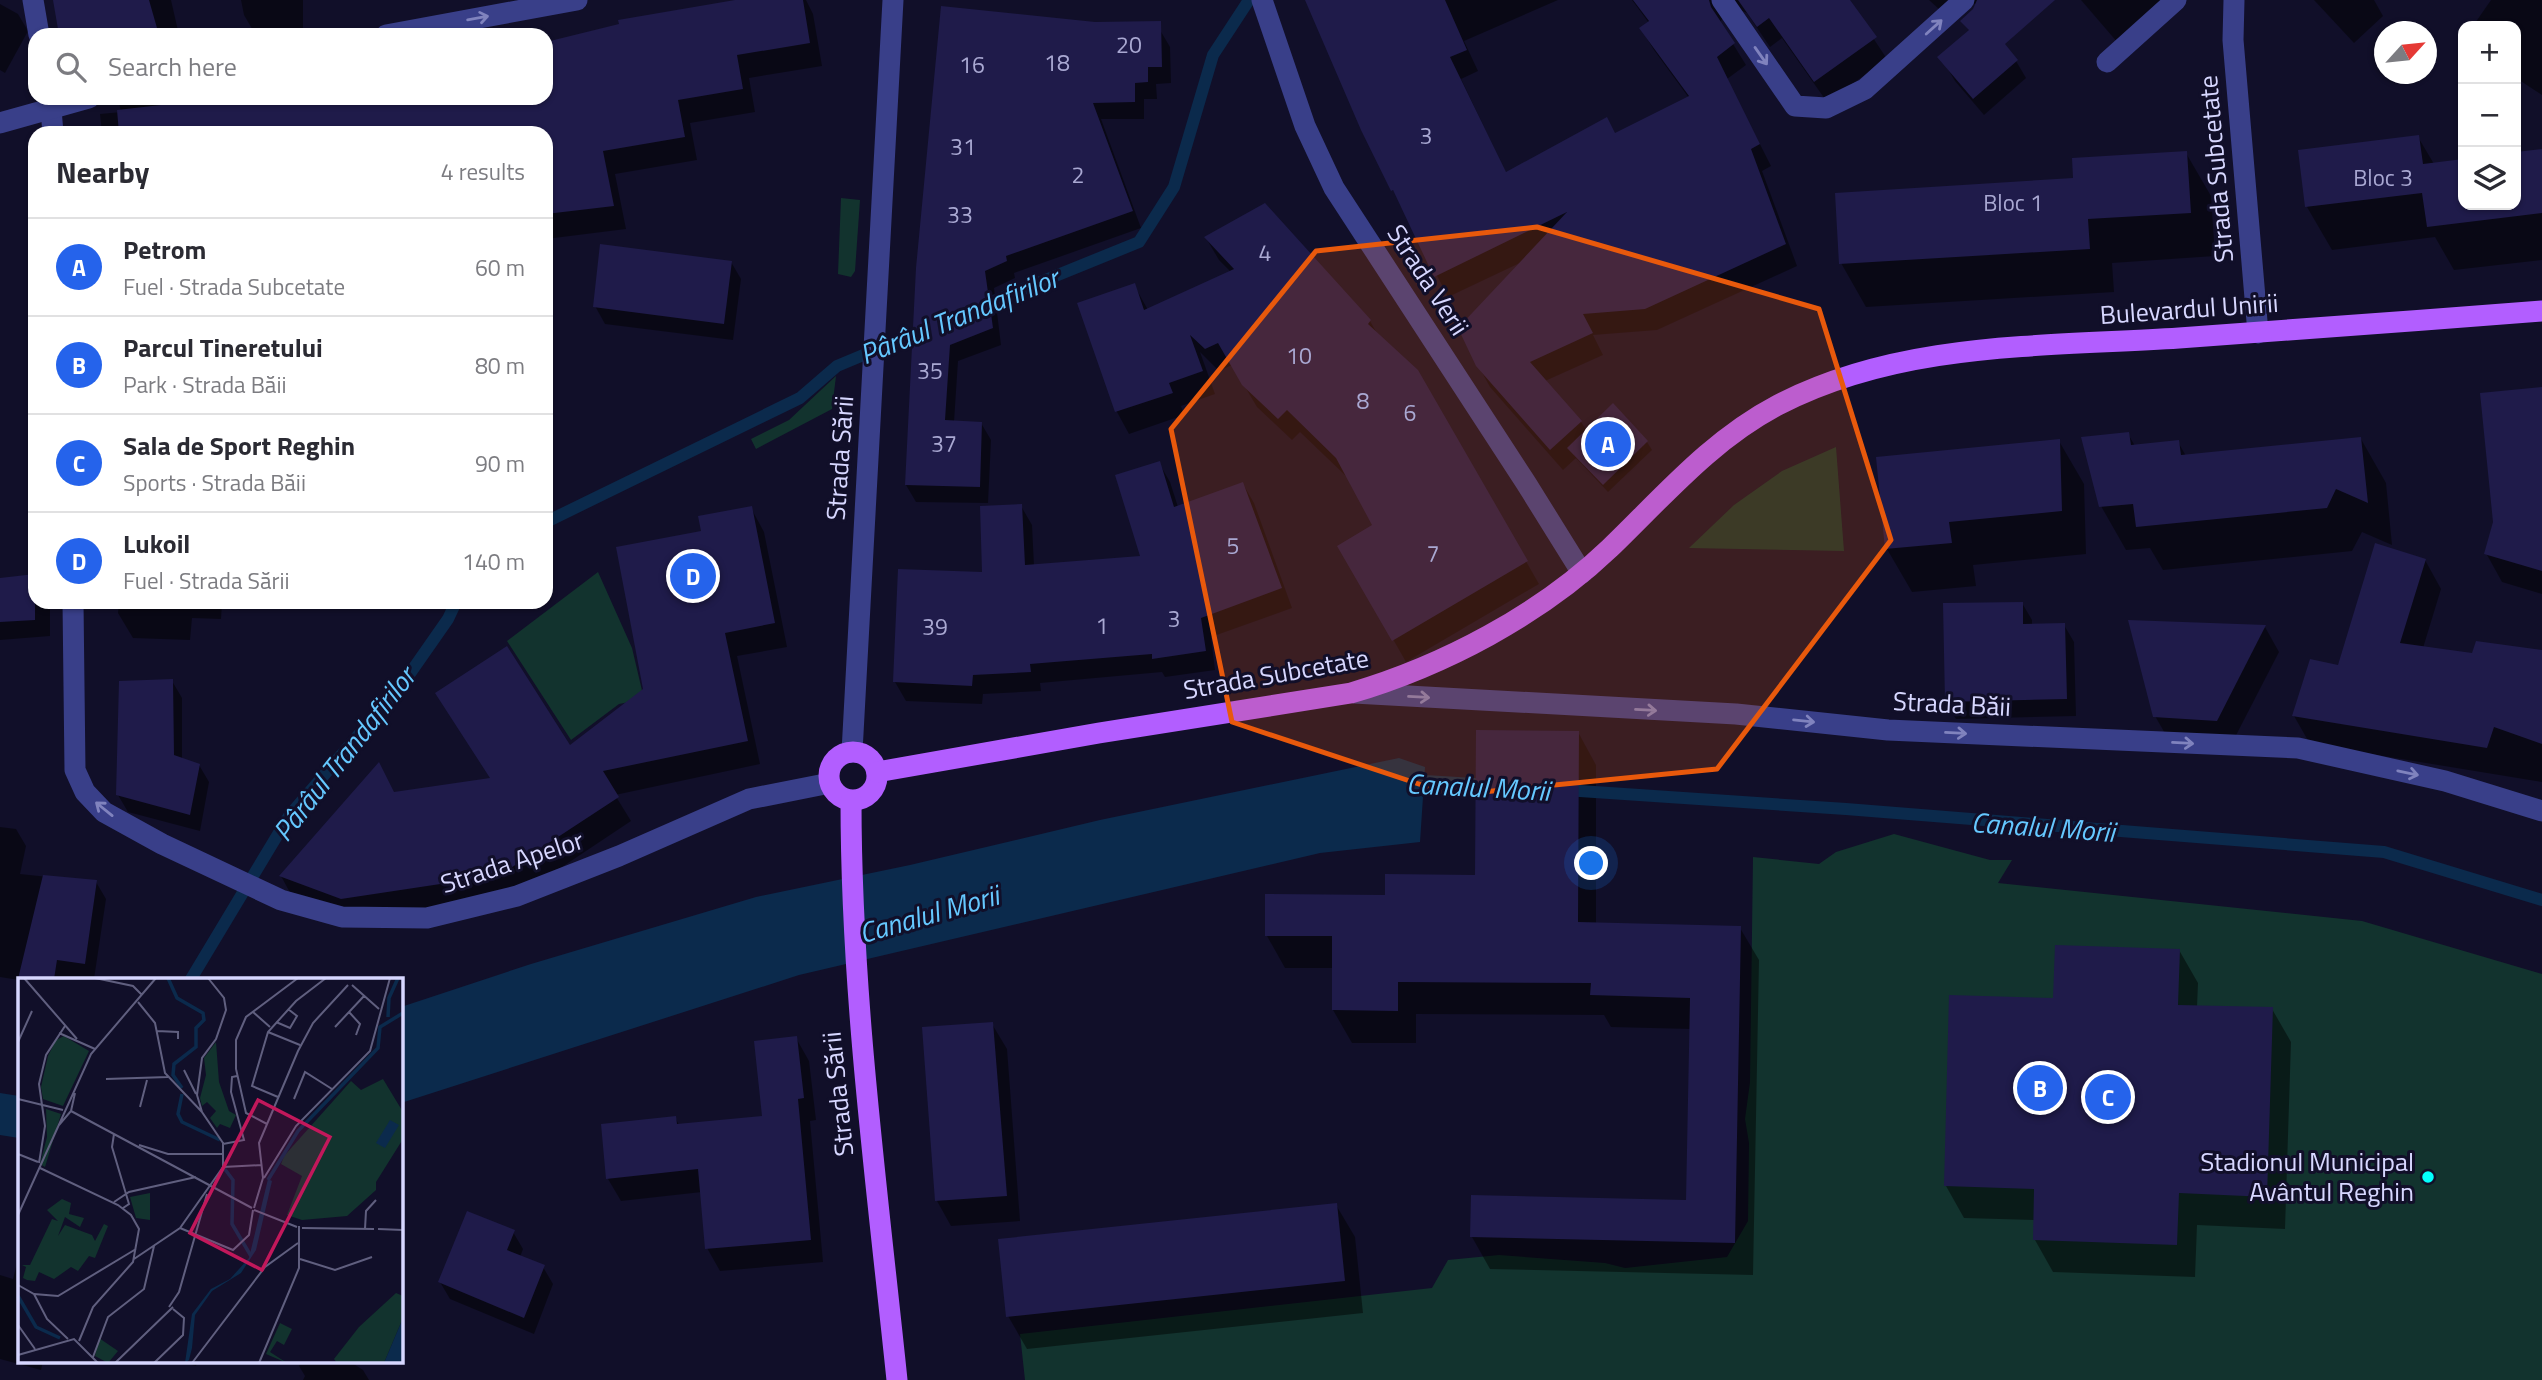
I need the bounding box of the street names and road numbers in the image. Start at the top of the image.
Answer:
street label: Strada Subcetate [2188,74,2243,264]
street label: Strada Verii [1378,217,1479,343]
street label: Bulevardul Unirii [2098,283,2280,334]
street label: Strada Sării [816,394,863,522]
street label: Strada Subcetate [1180,638,1372,709]
street label: Strada Băii [1892,681,2012,726]
street label: Strada Apelor [435,820,589,903]
street label: Strada Sării [812,1030,863,1158]

